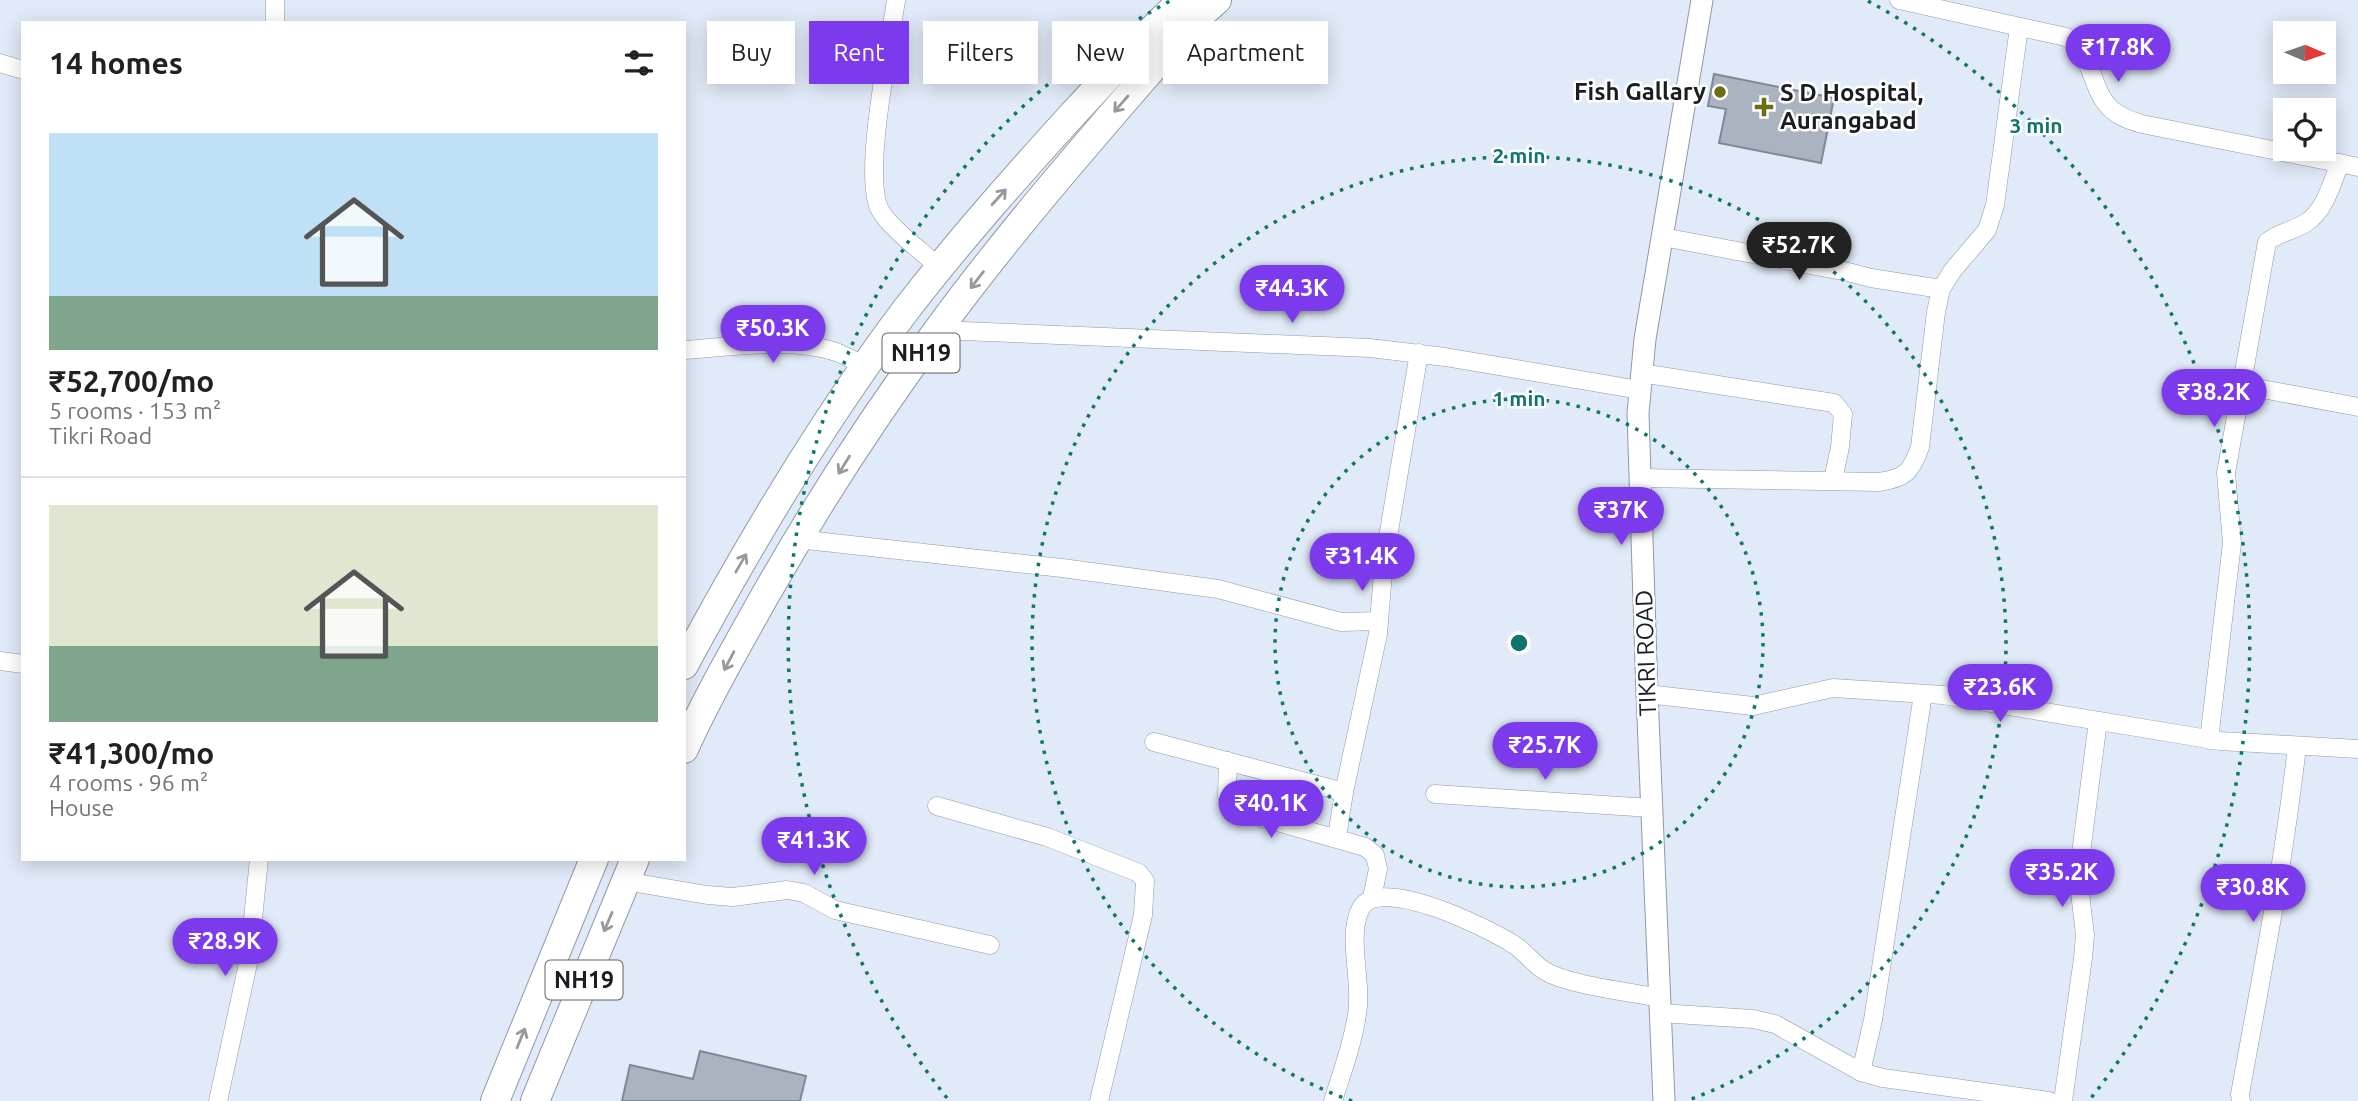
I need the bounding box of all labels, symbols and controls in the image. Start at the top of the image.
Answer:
chip: Buy [707,21,795,84]
chip: Rent [809,21,909,84]
chip: Filters [923,21,1038,84]
chip: New [1052,21,1149,84]
chip: Apartment [1163,21,1328,84]
north arrow [2273,21,2336,84]
map controls [2273,21,2336,161]
pin: ₹17.8K [2061,24,2175,84]
text: ₹17.8K [2082,34,2154,59]
icon: filters [620,44,658,82]
text: 14 homes [49,46,183,80]
place label: Fish Gallary [1574,78,1706,105]
place label: S D Hospital, Aurangabad [1780,79,1923,134]
marker: Fish Gallary [1712,84,1728,100]
one-way arrow [1113,95,1129,113]
marker: S D Hospital, Aurangabad [1754,97,1774,117]
button: locate [2273,98,2336,161]
text: 3 min [2009,113,2063,137]
text: 2 min [1492,143,1546,167]
icon: home [291,179,417,305]
one-way arrow [991,188,1007,206]
pin: ₹52.7K [1742,222,1856,282]
text: ₹52.7K [1763,232,1835,257]
pin: ₹44.3K [1235,266,1349,325]
one-way arrow [969,270,984,289]
text: ₹44.3K [1256,275,1328,300]
pin: ₹50.3K [716,306,830,365]
text: ₹50.3K [737,315,809,340]
road number: NH19 [883,334,960,372]
text: ₹52,700/mo [49,364,214,398]
pin: ₹38.2K [2157,370,2271,429]
text: ₹38.2K [2178,379,2250,404]
text: 1 min [1492,386,1546,410]
text: 5 rooms · 153 m² [49,398,221,423]
text: Tikri Road [49,423,152,448]
one-way arrow [837,454,851,474]
pin: ₹37K [1580,488,1662,547]
text: ₹37K [1594,497,1648,522]
pin: ₹31.4K [1305,534,1419,593]
text: ₹31.4K [1326,543,1398,568]
icon: home [291,551,417,677]
one-way arrow [734,553,748,573]
street label: TIKRI ROAD [1630,589,1661,717]
centre of rings [1507,631,1531,655]
one-way arrow [722,650,735,671]
pin: ₹23.6K [1943,664,2057,724]
text: ₹23.6K [1964,674,2036,699]
pin: ₹25.7K [1488,722,1602,782]
text: ₹25.7K [1509,732,1581,757]
text: ₹41,300/mo [49,736,214,770]
text: 4 rooms · 96 m² [49,770,208,795]
pin: ₹40.1K [1214,780,1328,840]
text: ₹40.1K [1235,790,1307,815]
text: House [49,795,114,820]
pin: ₹41.3K [757,818,871,877]
text: ₹41.3K [778,827,850,852]
pin: ₹35.2K [2005,850,2119,909]
text: ₹35.2K [2026,859,2098,884]
pin: ₹30.8K [2196,864,2310,924]
text: ₹30.8K [2217,874,2289,899]
one-way arrow [601,911,614,932]
pin: ₹28.9K [168,918,282,978]
text: ₹28.9K [189,928,261,953]
road number: NH19 [546,960,622,1000]
one-way arrow [515,1027,528,1049]

